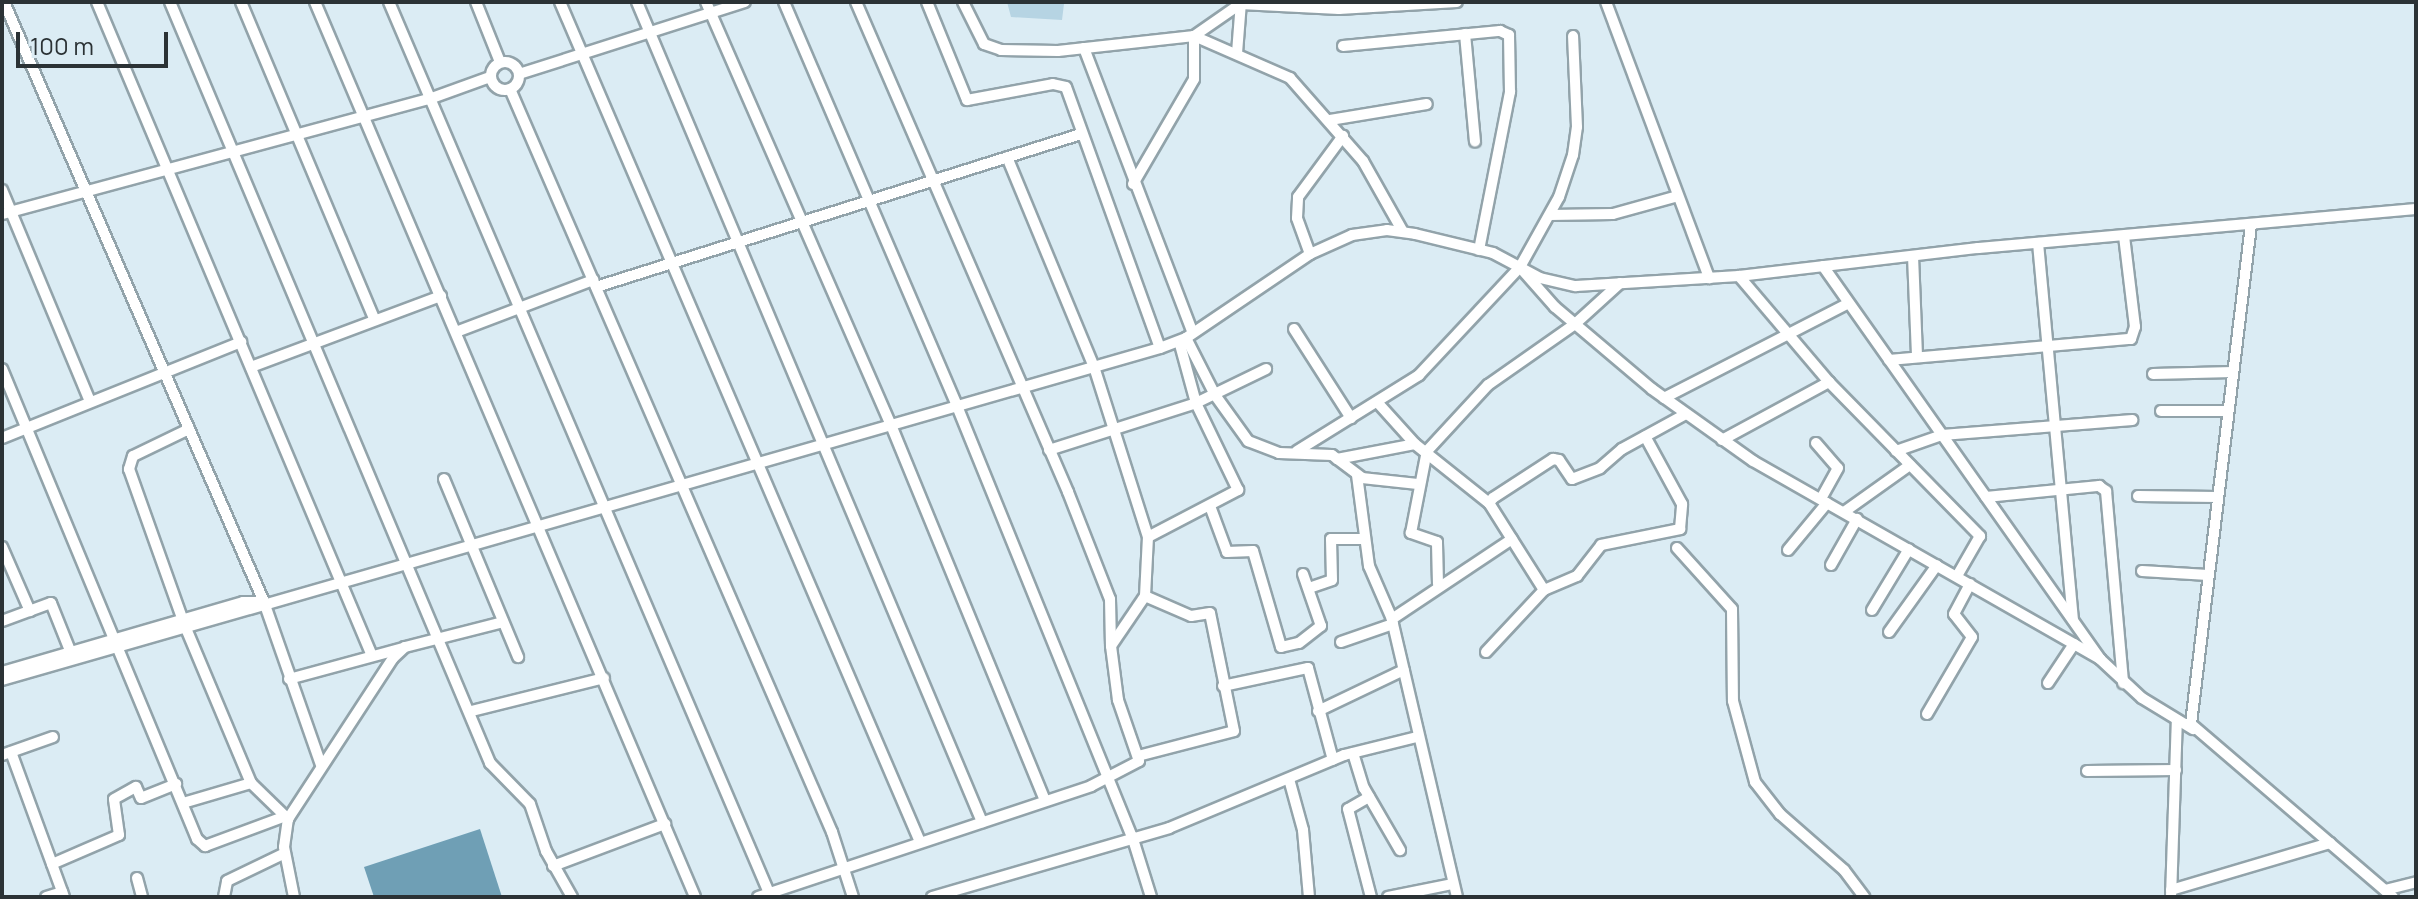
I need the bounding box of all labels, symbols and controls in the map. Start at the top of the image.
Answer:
scale bar [20,16,172,66]
text: 100 m [30,29,94,62]

